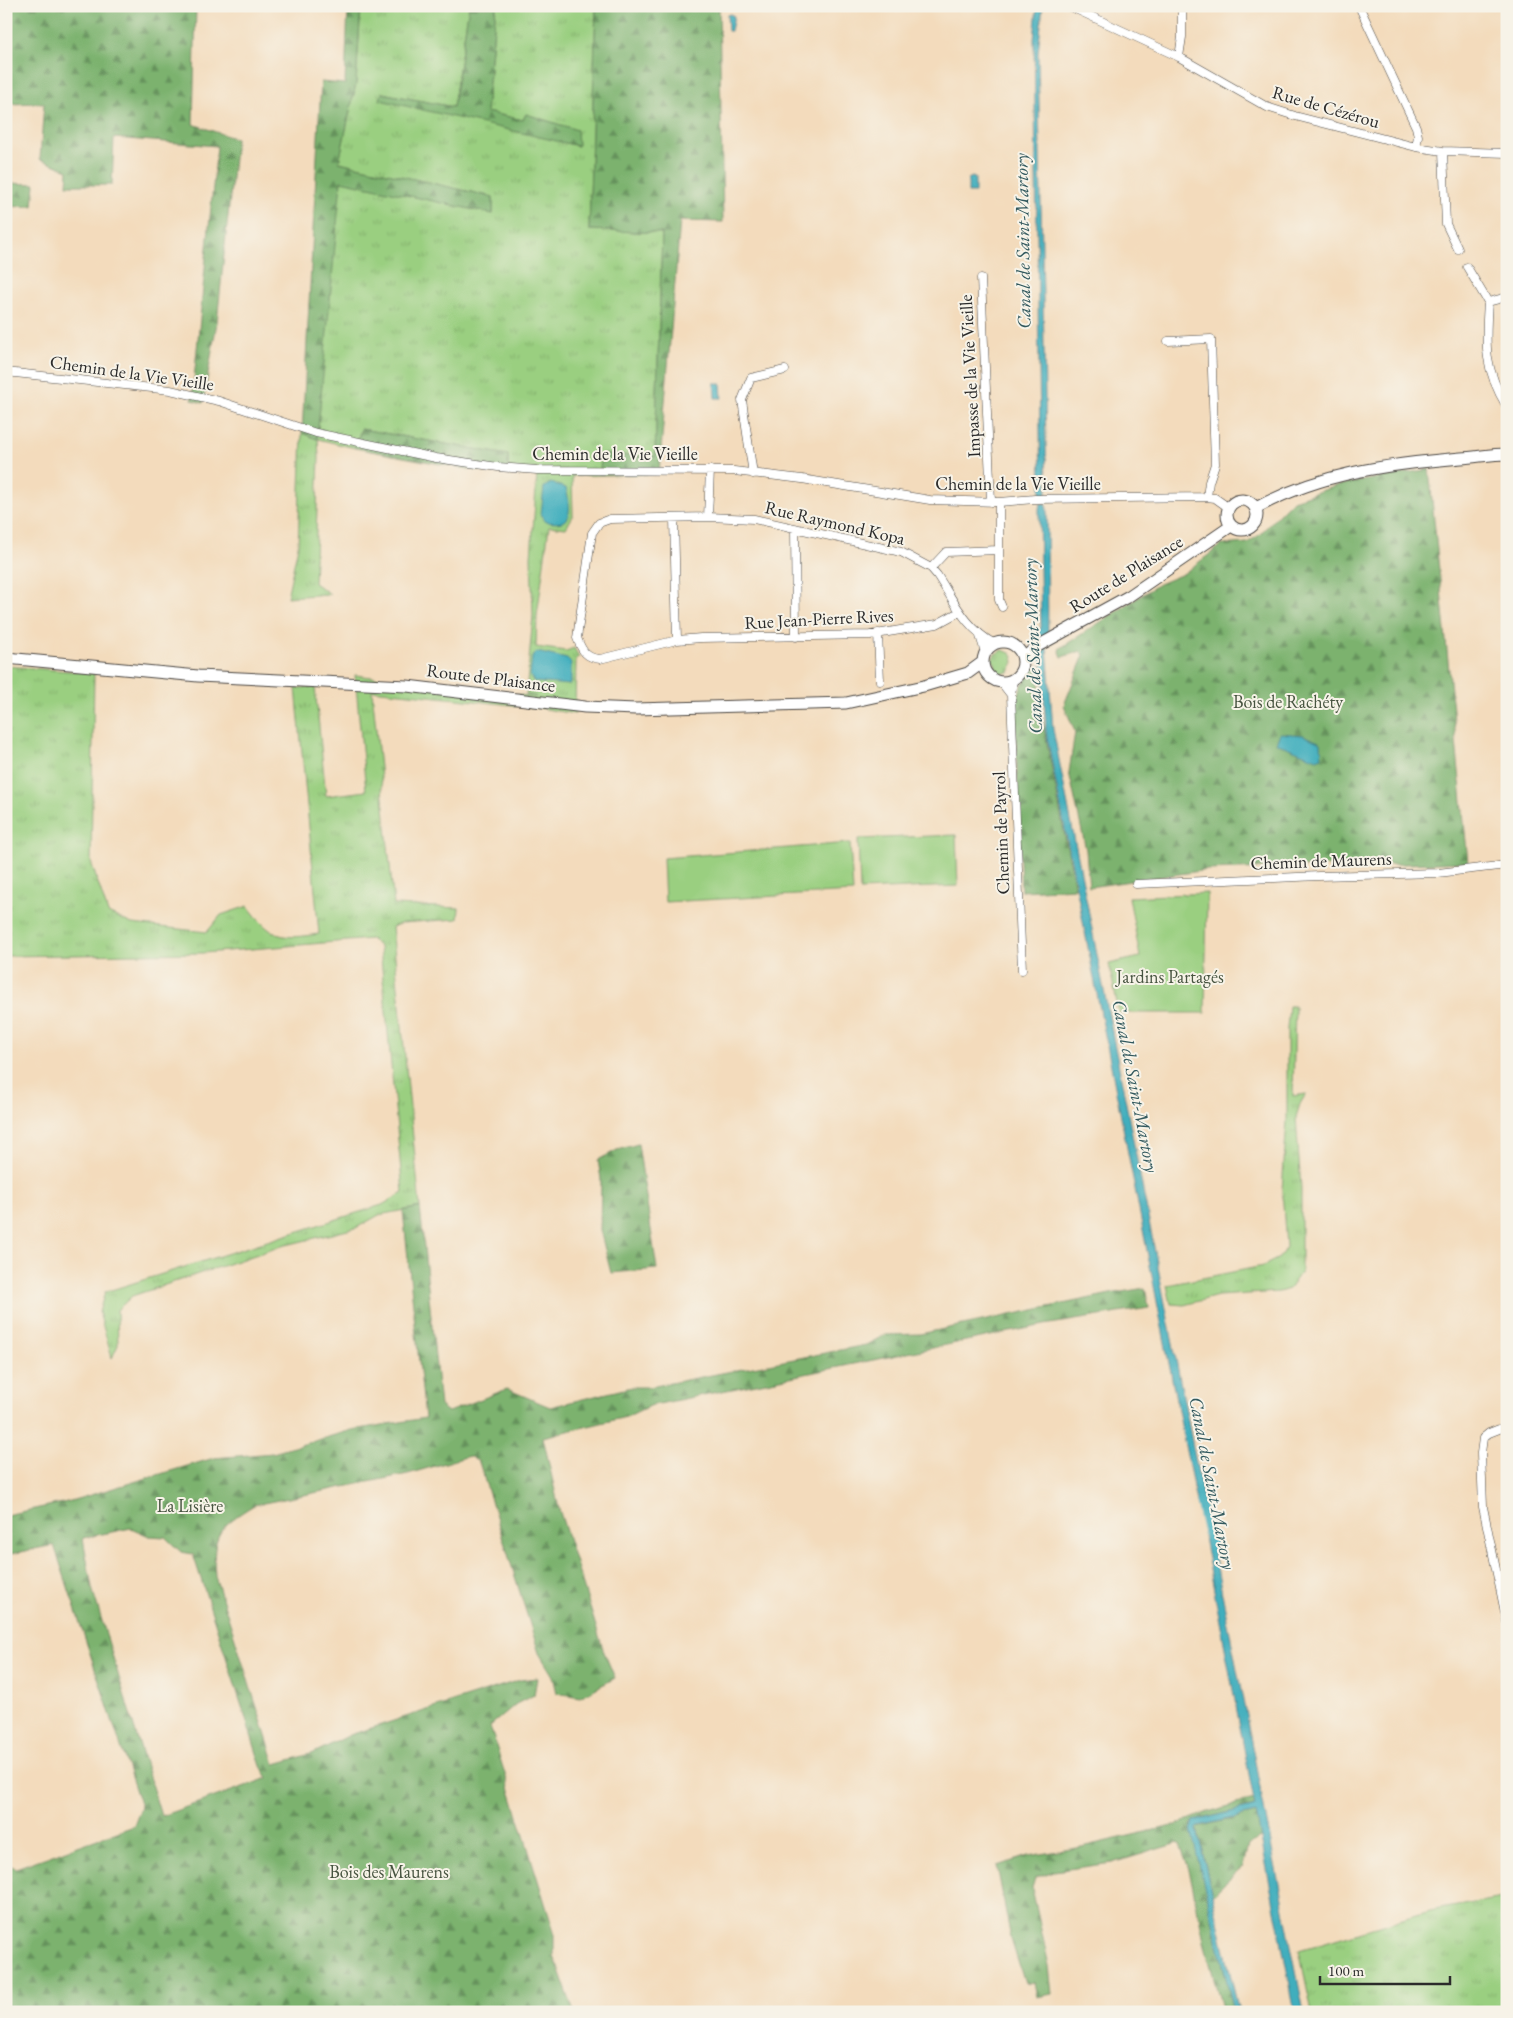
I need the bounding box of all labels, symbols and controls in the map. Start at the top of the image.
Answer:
street label: Rue de Cézérou [1270,80,1383,133]
water label: Canal de Saint-Martory [1008,153,1037,329]
street label: Impasse de la Vie Vieille [954,294,985,458]
street label: Chemin de la Vie Vieille [49,350,216,395]
street label: Chemin de la Vie Vieille [532,442,698,465]
street label: Chemin de la Vie Vieille [935,472,1101,495]
street label: Rue Raymond Kopa [763,495,908,550]
street label: Route de Plaisance [1065,529,1187,618]
water label: Canal de Saint-Martory [1017,557,1048,734]
street label: Rue Jean-Pierre Rives [744,603,894,634]
street label: Route de Plaisance [425,658,557,697]
park label: Bois de Rachéty [1233,690,1343,713]
street label: Chemin de Payrol [987,771,1014,895]
street label: Chemin de Maurens [1250,847,1392,874]
park label: Jardins Partagés [1114,965,1224,988]
water label: Canal de Saint-Martory [1106,998,1165,1175]
water label: Canal de Saint-Martory [1183,1395,1242,1572]
park label: La Lisière [157,1494,223,1517]
park label: Bois des Maurens [329,1860,449,1883]
scale bar [1320,1953,1450,1985]
text: 100 m [1328,1961,1365,1980]

